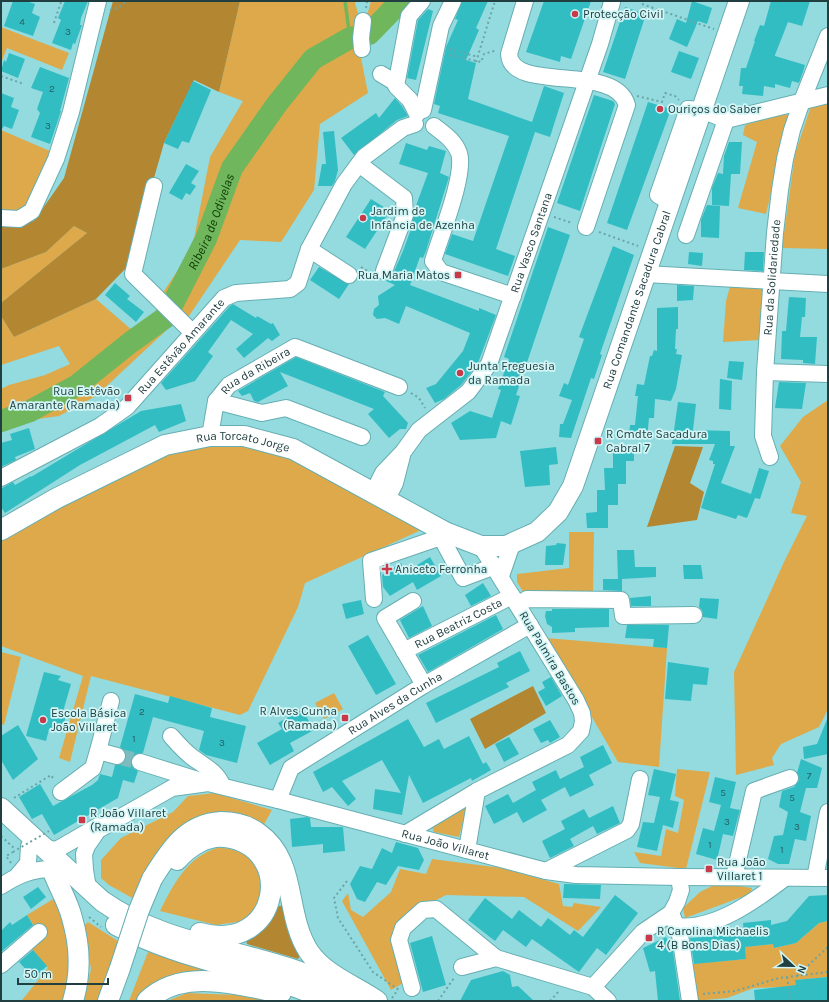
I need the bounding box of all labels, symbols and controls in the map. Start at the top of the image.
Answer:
place label: Protecção Civil [583,7,664,21]
marker: Protecção Civil [570,9,580,19]
house number: 4 [19,16,25,28]
house number: 3 [65,26,71,38]
house number: 2 [49,83,55,95]
place label: Ouriços do Saber [668,102,761,116]
marker: Ouriços do Saber [655,104,665,114]
house number: 3 [45,120,51,132]
water label: Ribeira de Odivelas [185,172,237,272]
street label: Rua Vasco Santana [507,191,555,295]
place label: Jardim de Infância de Azenha [371,204,475,232]
street label: Rua Comandante Sacadura Cabral [600,209,674,391]
marker: Jardim de Infância de Azenha [358,213,368,223]
street label: Rua da Solidariedade [761,219,784,336]
place label: Rua Maria Matos [358,268,450,282]
marker: Rua Maria Matos [453,270,463,280]
street label: Rua Estêvão Amarante [135,296,227,397]
street label: Rua da Ribeira [217,344,293,397]
place label: Junta Freguesia da Ramada [468,359,555,387]
marker: Junta Freguesia da Ramada [455,368,465,378]
place label: Rua Estêvão Amarante (Ramada) [10,384,120,412]
marker: Rua Estêvão Amarante (Ramada) [123,393,133,403]
place label: R Cmdte Sacadura Cabral 7 [606,427,707,455]
street label: Rua Torcato Jorge [195,429,291,455]
marker: R Cmdte Sacadura Cabral 7 [593,436,603,446]
place label: Aniceto Ferronha [395,562,487,576]
marker: Aniceto Ferronha [382,564,392,574]
street label: Rua Beatriz Costa [412,595,505,652]
street label: Rua Palmira Bastos [516,609,584,707]
street label: Rua Alves da Cunha [345,669,445,738]
place label: R Alves Cunha (Ramada) [259,704,337,732]
place label: Escola Básica João Villaret [51,706,126,734]
house number: 2 [139,706,145,718]
marker: R Alves Cunha (Ramada) [340,713,350,723]
marker: Escola Básica João Villaret [38,715,48,725]
house number: 1 [132,733,136,745]
house number: 3 [219,737,225,749]
house number: 7 [807,770,812,782]
house number: 5 [720,787,726,799]
house number: 5 [789,792,795,804]
place label: R João Villaret (Ramada) [90,806,167,834]
marker: R João Villaret (Ramada) [77,815,87,825]
house number: 3 [724,816,730,828]
house number: 3 [794,821,800,833]
street label: Rua João Villaret [400,826,491,863]
house number: 1 [708,839,712,851]
house number: 1 [780,844,784,856]
place label: Rua João Villaret 1 [717,855,766,883]
marker: Rua João Villaret 1 [704,864,714,874]
place label: R Carolina Michaelis 4 (B Bons Dias) [657,924,769,952]
marker: R Carolina Michaelis 4 (B Bons Dias) [644,933,654,943]
north arrow [773,946,813,986]
scale bar [18,960,108,986]
text: N [794,963,809,976]
text: 50 m [24,967,52,981]

